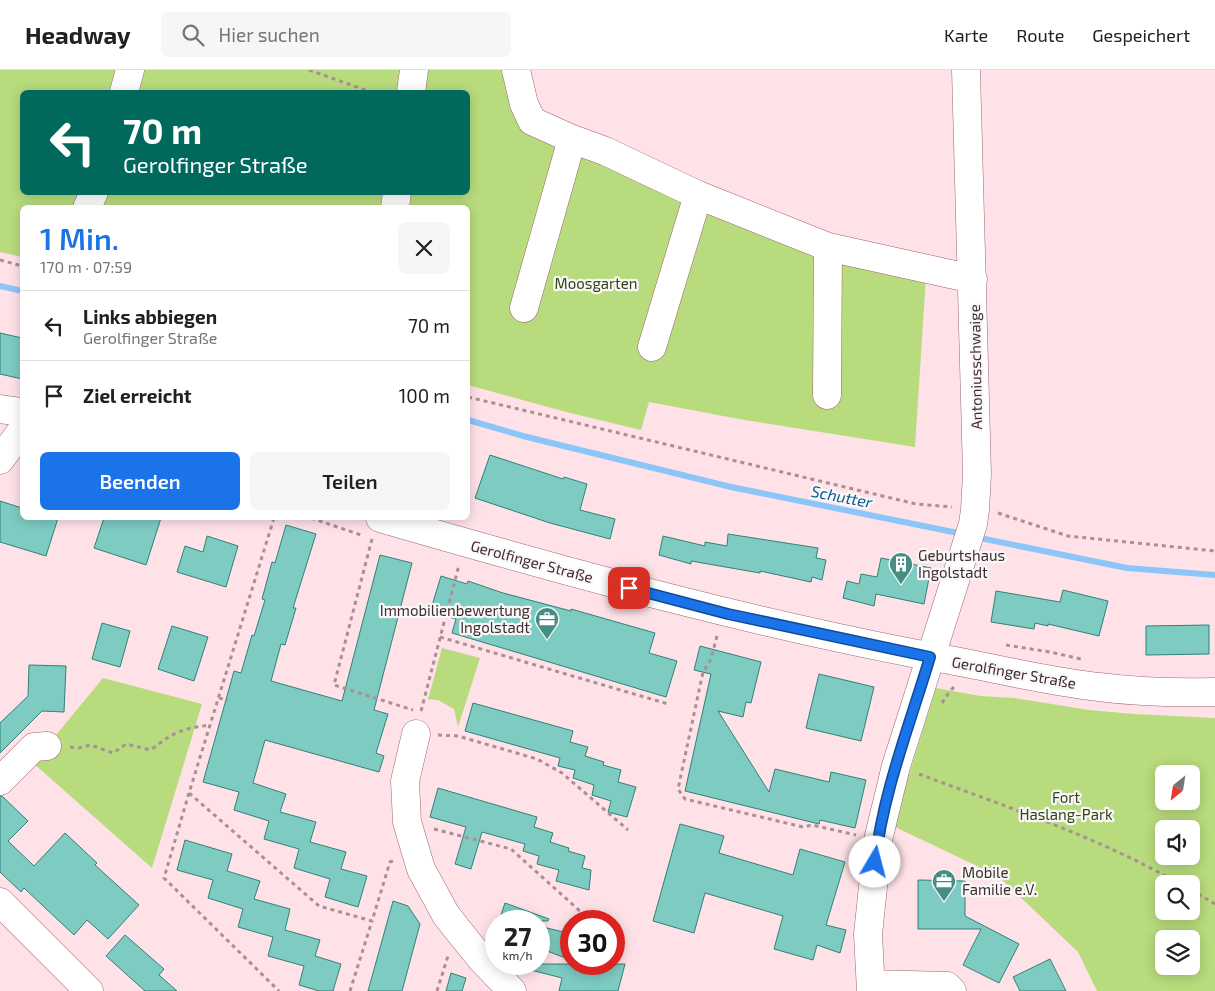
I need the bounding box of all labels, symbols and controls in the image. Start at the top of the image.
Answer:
search box [161,12,511,57]
text: Headway [25,20,131,49]
icon: search [179,21,207,49]
text: Hier suchen [219,23,320,46]
text: Karte [944,24,988,46]
text: Route [1016,24,1064,46]
text: Gespeichert [1092,24,1190,46]
text: 70 m [123,109,202,151]
icon: left [40,110,105,175]
text: Gerolfinger Straße [123,151,308,177]
text: 1 Min. [40,220,119,256]
button: close [398,222,450,274]
text: 170 m · 07:59 [40,257,132,276]
park label: Moosgarten [555,274,637,292]
street label: Antoniusschwaige [965,304,985,430]
text: Links abbiegen [83,305,217,328]
icon: left [40,312,68,340]
text: 70 m [408,314,450,337]
text: Gerolfinger Straße [83,328,217,347]
icon: arrive [40,382,68,410]
text: Ziel erreicht [83,384,192,407]
text: 100 m [399,384,450,407]
button: Beenden [40,452,240,510]
button: Teilen [250,452,450,510]
water label: Schutter [810,481,875,511]
street label: Gerolfinger Straße [469,536,595,586]
place label: Geburtshaus Ingolstadt [918,546,1005,581]
building icon: Geburtshaus Ingolstadt [888,551,914,585]
pin [608,567,650,609]
icon: arrive [615,574,643,602]
place label: Immobilienbewertung Ingolstadt [380,601,531,636]
office icon: Immobilienbewertung Ingolstadt [534,606,560,640]
street label: Gerolfinger Straße [950,652,1078,692]
north arrow [1155,765,1200,810]
map controls [1155,765,1200,975]
park label: Fort Haslang-Park [1019,788,1113,823]
button: sound [1155,820,1200,865]
position arrow [848,835,900,887]
place label: Mobile Familie e.V. [962,863,1037,898]
office icon: Mobile Familie e.V. [931,868,957,902]
button: search [1155,875,1200,920]
speed limit sign: 30 [560,910,625,975]
text: 27 [504,921,531,951]
button: layers [1155,930,1200,975]
text: km/h [503,948,532,962]

